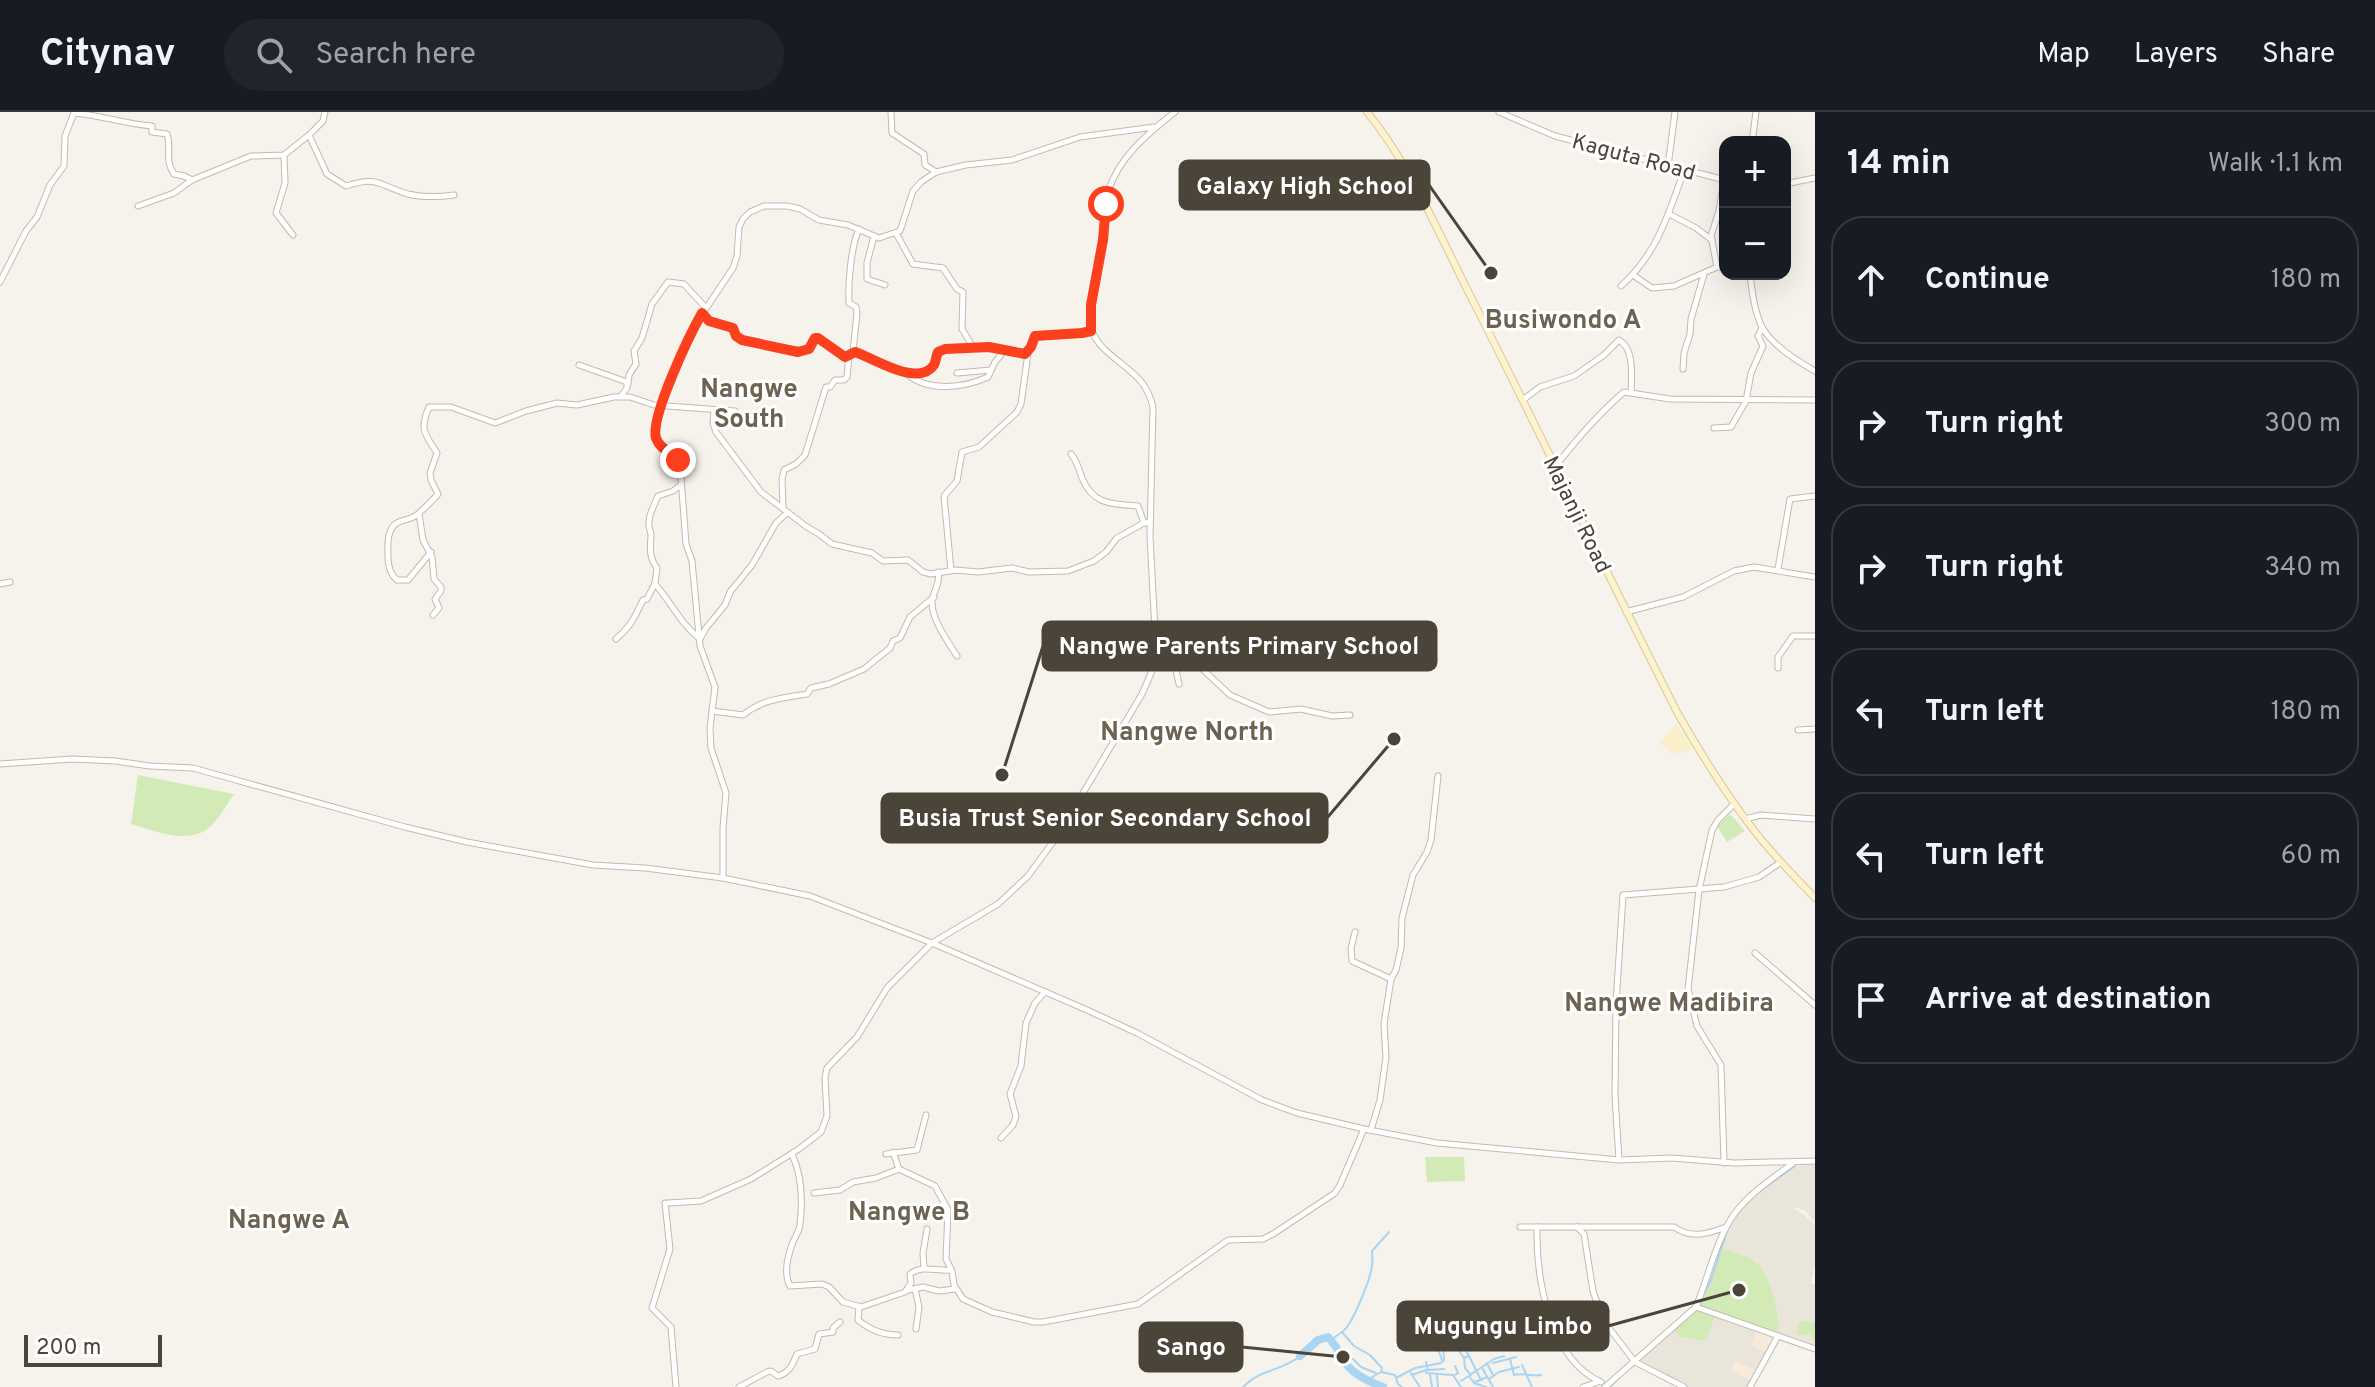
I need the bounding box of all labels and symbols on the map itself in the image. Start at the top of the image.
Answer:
street label: Kaguta Road [1569,129,1698,188]
callout: Galaxy High School [1180,161,1429,209]
text: Galaxy High School [1196,173,1414,203]
route start [1088,186,1124,222]
district label: Busiwondo A [1485,305,1641,338]
district label: Nangwe South [700,374,798,437]
route end [660,442,696,478]
street label: Majanji Road [1536,452,1616,578]
callout: Nangwe Parents Primary School [1043,622,1436,670]
text: Nangwe Parents Primary School [1059,633,1419,663]
district label: Nangwe North [1100,717,1274,750]
callout: Busia Trust Senior Secondary School [882,794,1327,842]
text: Busia Trust Senior Secondary School [899,805,1311,835]
district label: Nangwe Madibira [1564,988,1774,1021]
district label: Nangwe B [848,1197,970,1230]
district label: Nangwe A [228,1205,350,1238]
callout: Mugungu Limbo [1398,1302,1608,1350]
text: Mugungu Limbo [1414,1313,1592,1343]
callout: Sango [1140,1323,1242,1371]
scale bar [24,1331,162,1367]
text: Sango [1156,1334,1226,1364]

